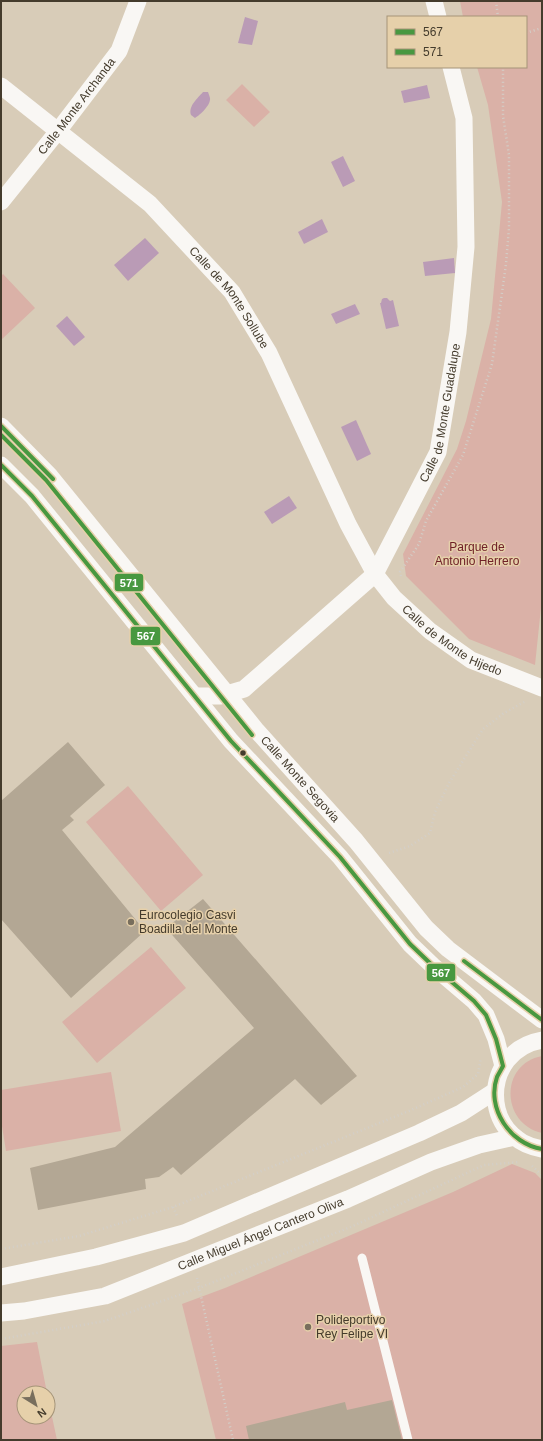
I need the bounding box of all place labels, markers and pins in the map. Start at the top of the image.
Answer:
unlabelled marker [238,748,248,758]
place label: Eurocolegio Casvi Boadilla del Monte [139,908,238,936]
marker: Eurocolegio Casvi Boadilla del Monte [126,917,136,927]
place label: Polideportivo Rey Felipe VI [316,1313,388,1341]
marker: Polideportivo Rey Felipe VI [303,1322,313,1332]

